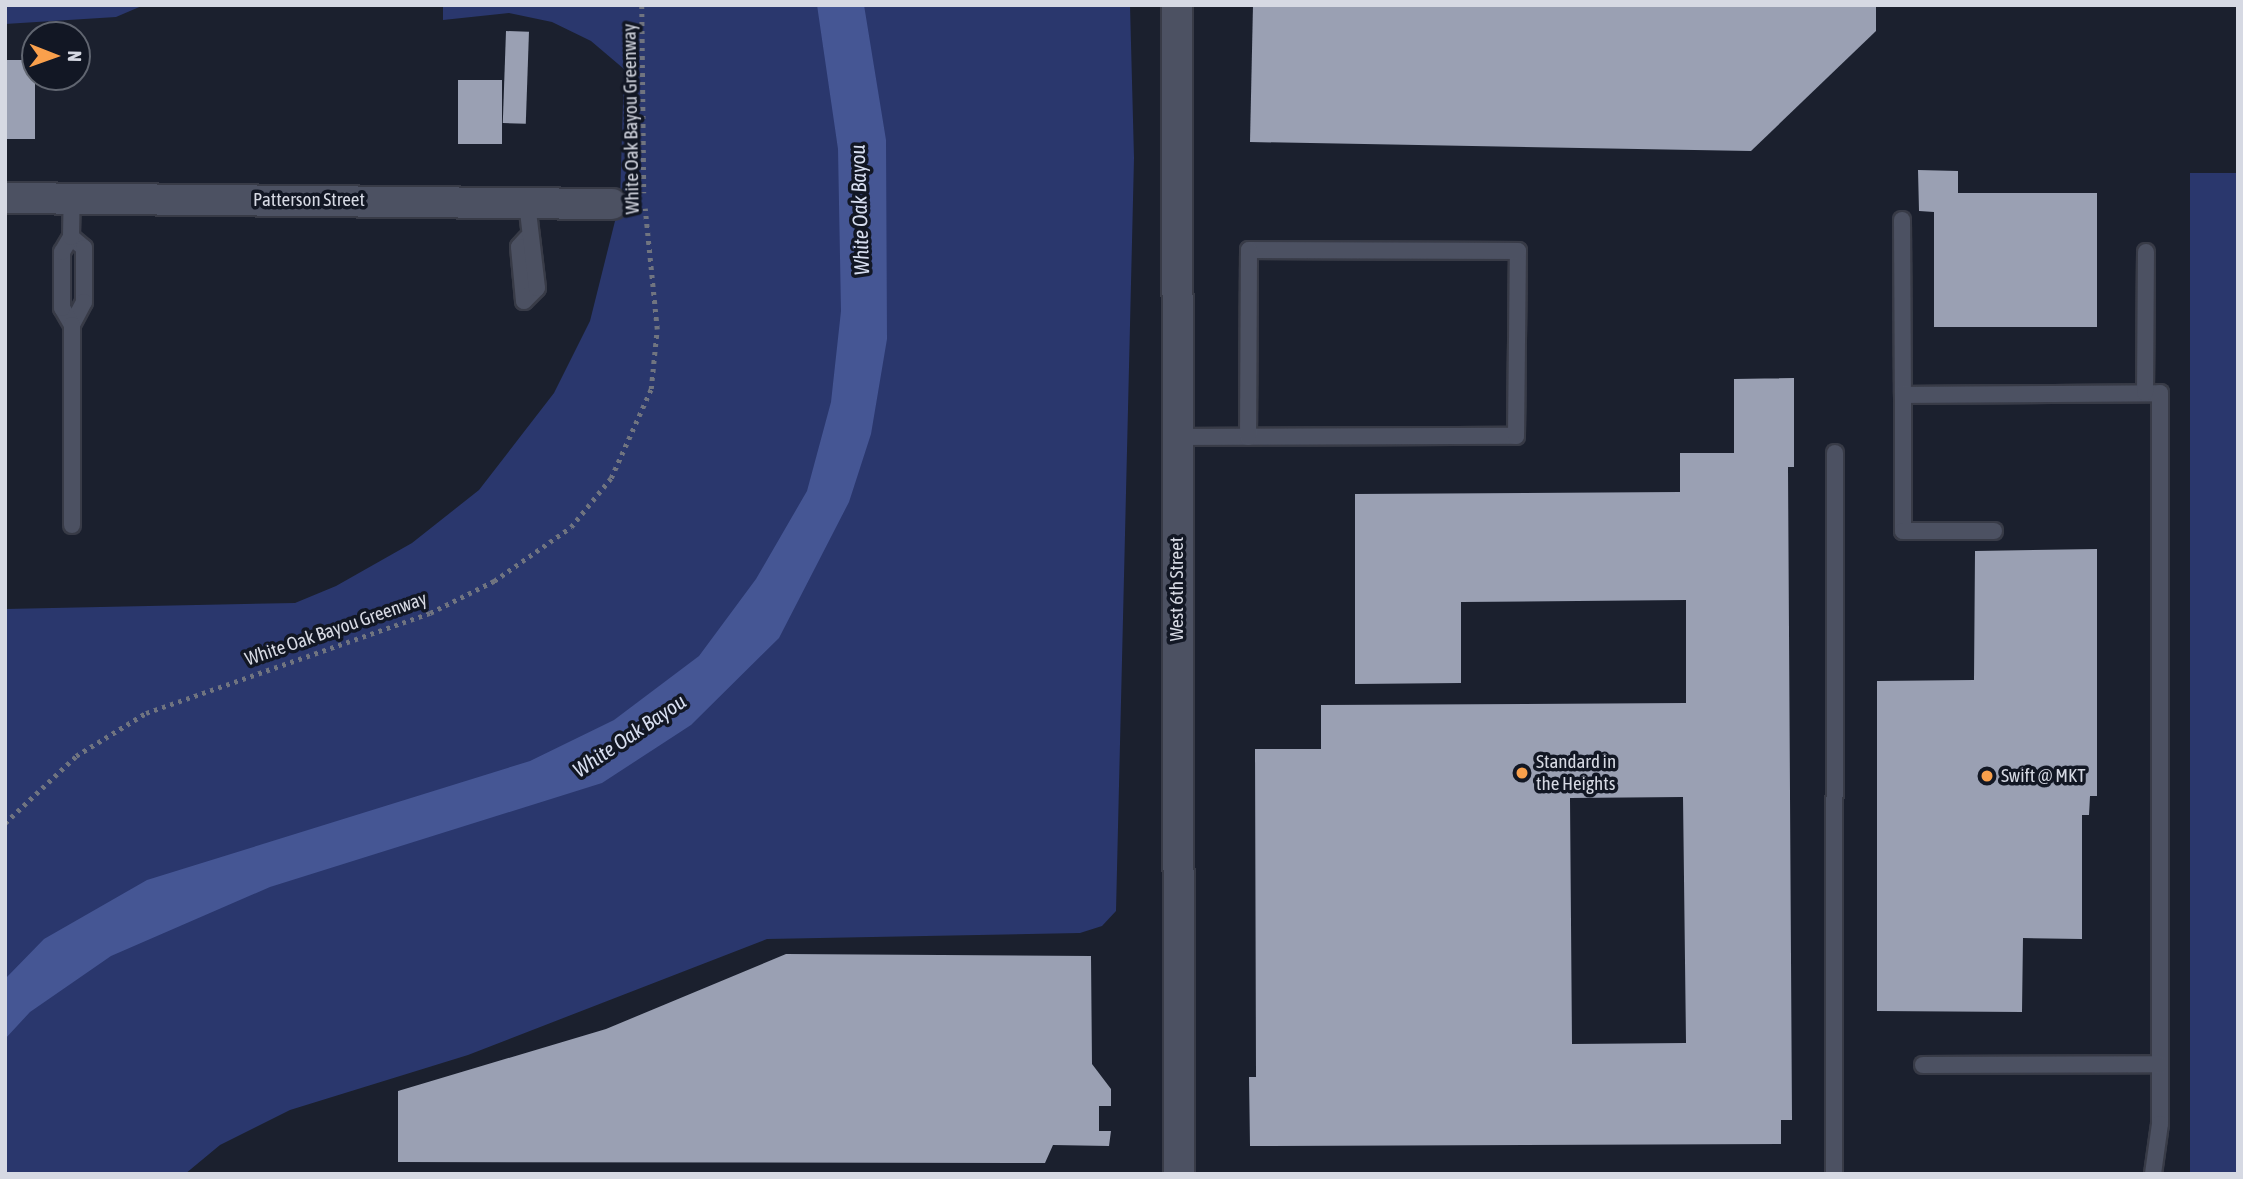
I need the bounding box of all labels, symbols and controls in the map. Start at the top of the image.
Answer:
north arrow [21,21,91,91]
street label: White Oak Bayou Greenway [618,23,644,215]
text: N [64,51,86,62]
water label: White Oak Bayou [844,144,874,276]
street label: Patterson Street [253,189,365,211]
street label: West 6th Street [1166,537,1188,641]
street label: White Oak Bayou Greenway [242,587,430,671]
water label: White Oak Bayou [568,688,690,782]
place label: Standard in the Heights [1536,751,1616,795]
marker: Standard in the Heights [1514,765,1530,781]
place label: Swift @ MKT [2001,765,2086,787]
marker: Swift @ MKT [1979,768,1995,784]

